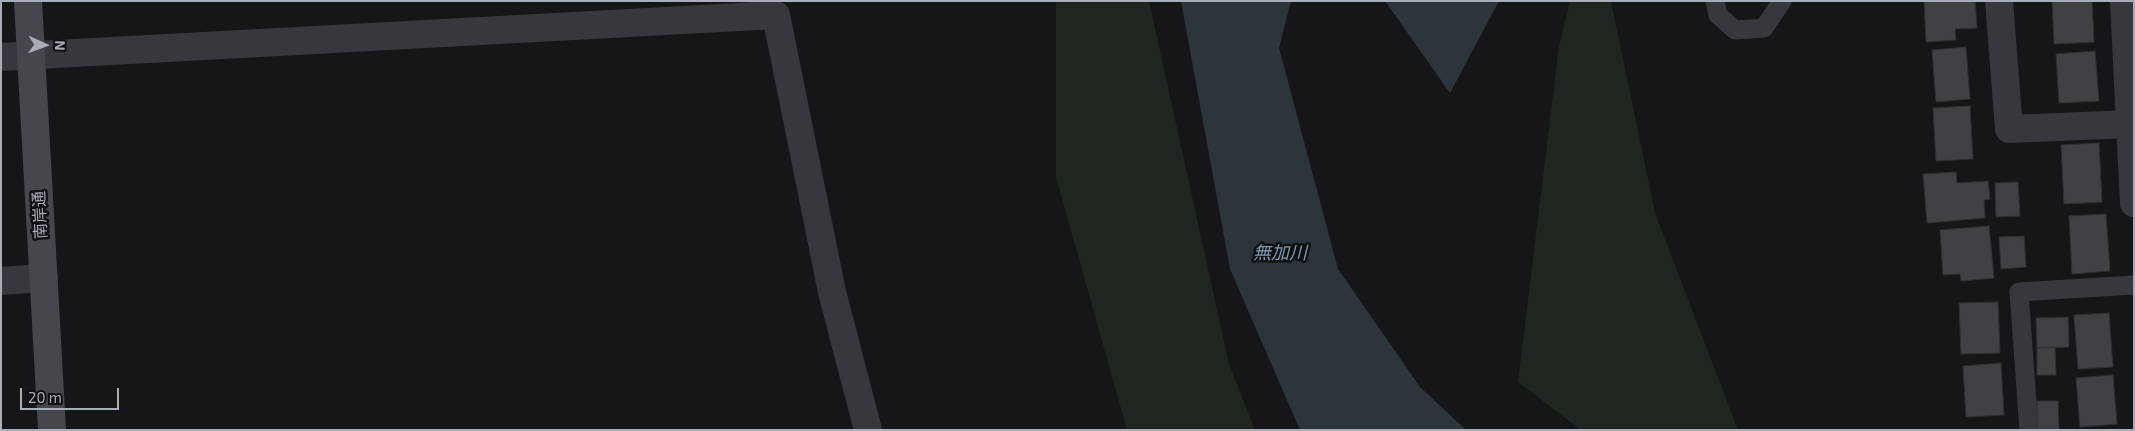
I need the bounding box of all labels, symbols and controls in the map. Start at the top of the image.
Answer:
north arrow [20,20,70,70]
text: N [52,40,69,51]
street label: 南岸通 [29,191,51,239]
water label: 無加川 [1253,242,1307,264]
scale bar [22,378,121,410]
text: 20 m [28,388,62,406]

